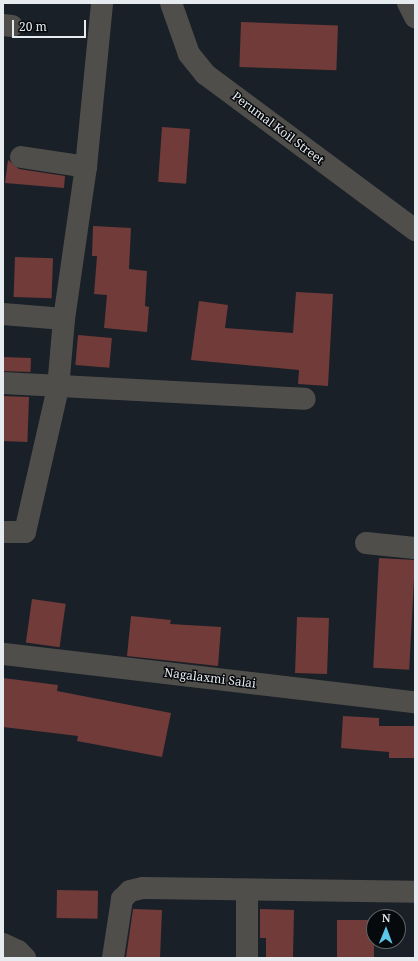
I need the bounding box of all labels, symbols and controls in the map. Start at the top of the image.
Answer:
scale bar [14,12,88,38]
text: 20 m [19,18,47,35]
street label: Perumal Koil Street [229,89,327,167]
street label: Nagalaxmi Salai [163,665,257,691]
north arrow [366,909,406,949]
text: N [382,910,391,925]

